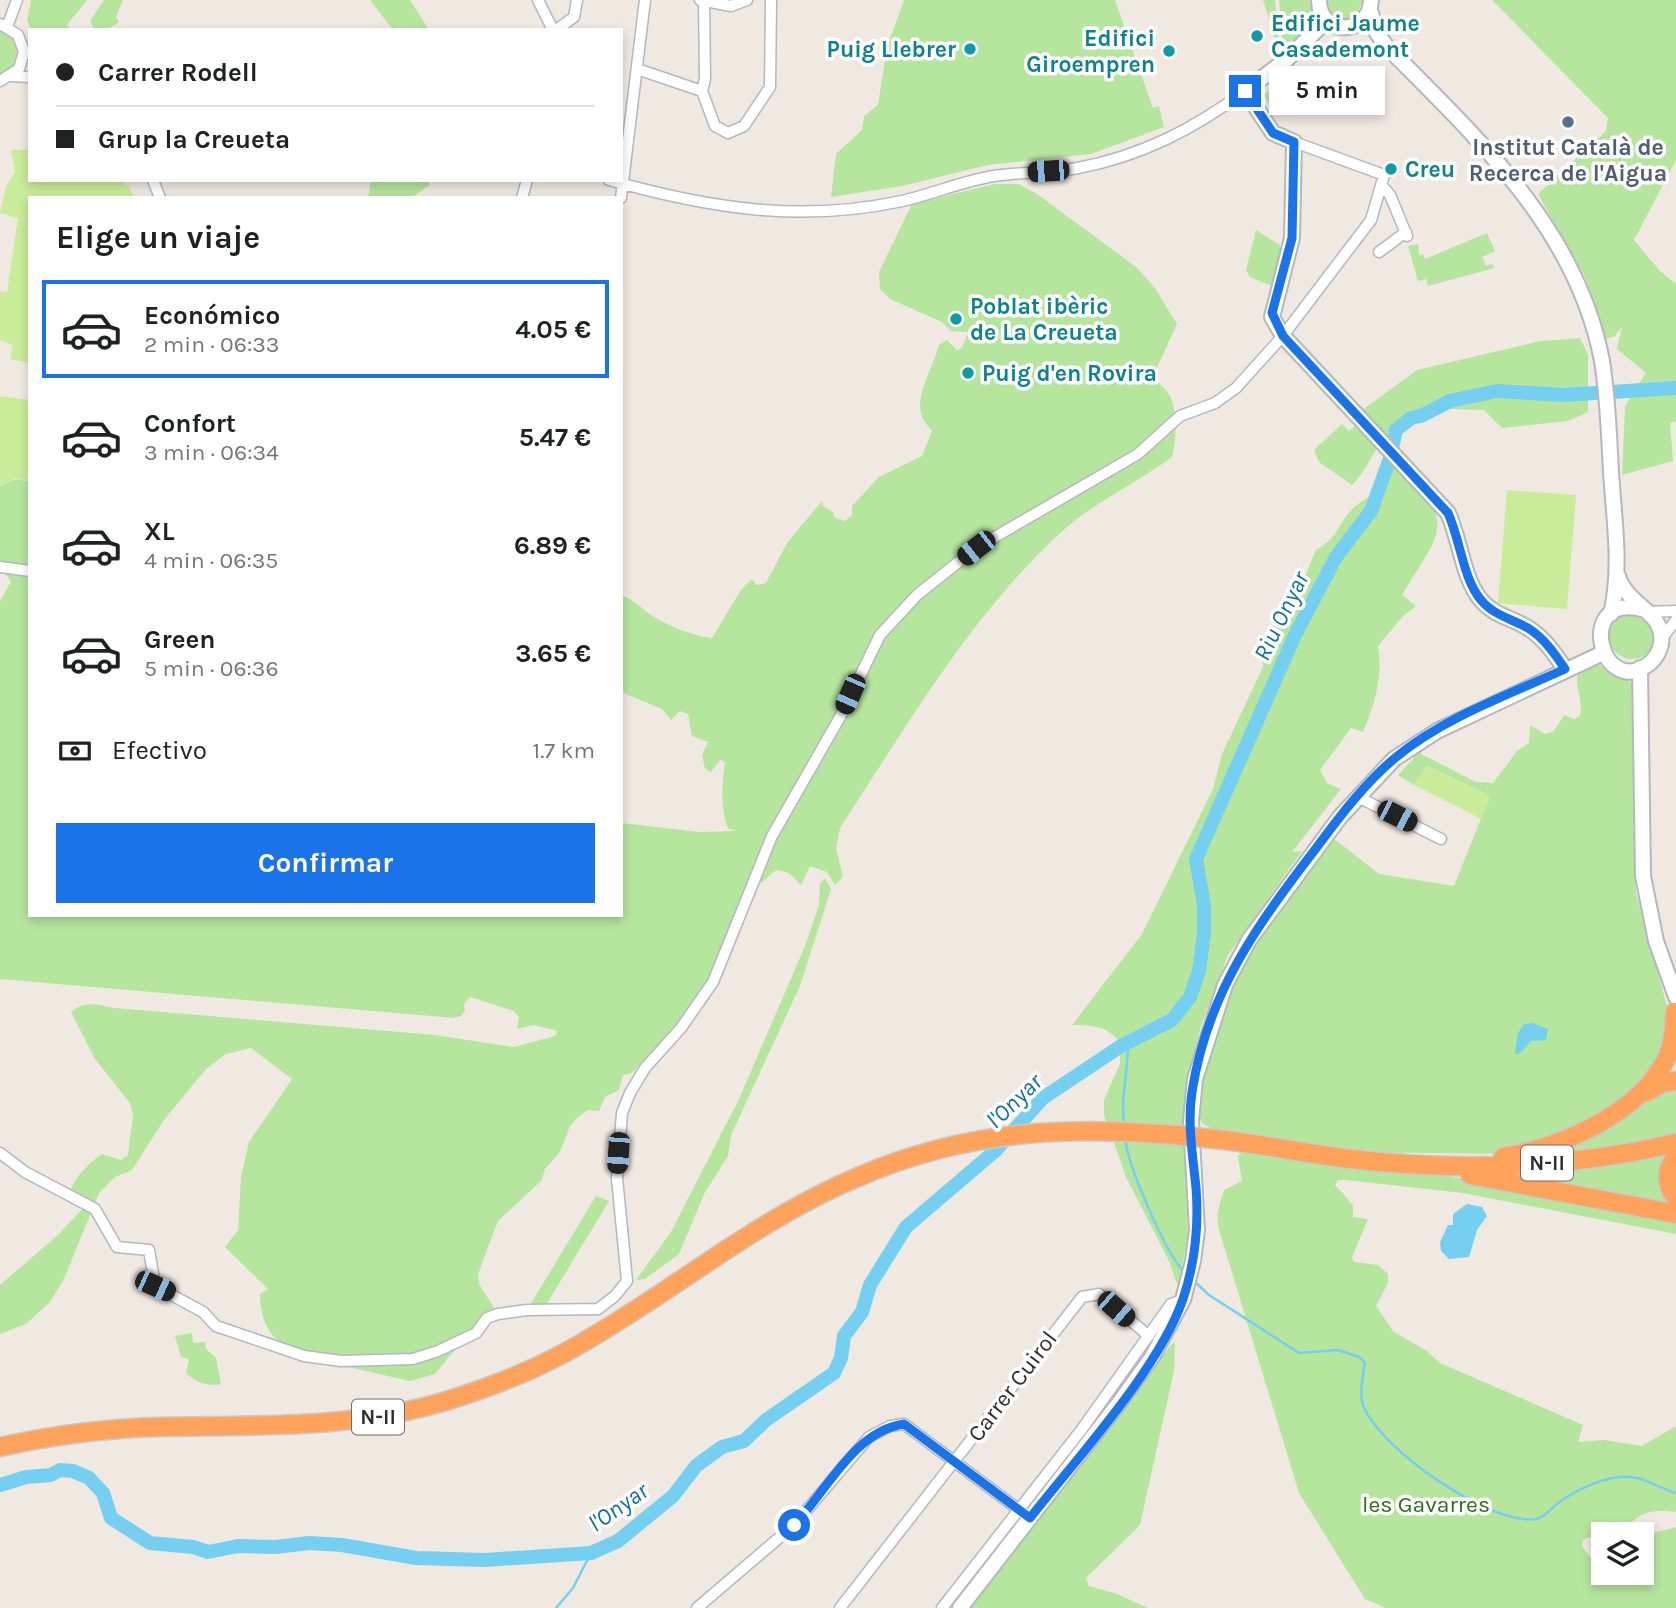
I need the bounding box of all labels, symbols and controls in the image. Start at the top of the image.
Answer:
place label: Edifici Jaume Casademont [1271,10,1420,63]
place label: Edifici Giroempren [1026,25,1155,78]
marker: Edifici Jaume Casademont [1249,28,1265,44]
place label: Puig Llebrer [827,36,956,63]
marker: Puig Llebrer [962,41,978,57]
marker: Edifici Giroempren [1161,43,1177,59]
text: Carrer Rodell [98,57,258,88]
callout: 5 min [1270,66,1385,116]
route end [1229,75,1261,107]
text: 5 min [1296,77,1358,104]
marker: Institut Català de Recerca de l'Aigua [1560,114,1576,130]
text: Grup la Creueta [98,124,290,155]
place label: Institut Català de Recerca de l'Aigua [1469,134,1667,187]
place label: Creu [1405,156,1455,183]
car [1027,159,1070,183]
marker: Creu [1383,161,1399,177]
text: Elige un viaje [56,219,260,256]
place label: Poblat ibèric de La Creueta [970,293,1118,346]
icon: car [60,298,123,361]
text: Económico [144,300,280,331]
marker: Poblat ibèric de La Creueta [948,311,964,327]
text: 4.05 € [515,314,591,345]
text: 2 min · 06:33 [144,331,279,358]
place label: Puig d'en Rovira [982,360,1157,387]
marker: Puig d'en Rovira [960,365,976,381]
icon: car [60,406,123,469]
text: Confort [144,408,236,439]
text: 5.47 € [519,422,591,453]
text: 3 min · 06:34 [144,439,279,466]
icon: car [60,514,123,577]
text: XL [144,516,175,547]
car [953,527,1000,569]
text: 6.89 € [514,530,591,561]
text: 4 min · 06:35 [144,547,278,574]
water label: Riu Onyar [1247,566,1315,665]
icon: car [60,622,123,685]
text: Green [144,624,216,655]
text: 3.65 € [515,638,591,669]
text: 5 min · 06:36 [144,655,279,682]
car [832,671,869,717]
icon: cash [56,732,94,770]
text: Efectivo [112,735,207,766]
text: 1.7 km [533,737,595,764]
car [1374,797,1421,835]
button: Confirmar [56,823,595,903]
water label: l'Onyar [980,1067,1048,1134]
car [607,1131,630,1175]
road number: N-II [1521,1146,1573,1180]
car [132,1268,179,1304]
car [1094,1287,1139,1331]
street label: Carrer Cuirol [962,1326,1063,1447]
road number: N-II [352,1400,404,1434]
water label: l'Onyar [583,1476,654,1538]
park label: les Gavarres [1362,1491,1490,1518]
route start [778,1509,810,1541]
map controls [1591,1522,1654,1585]
button: layers [1591,1522,1654,1585]

